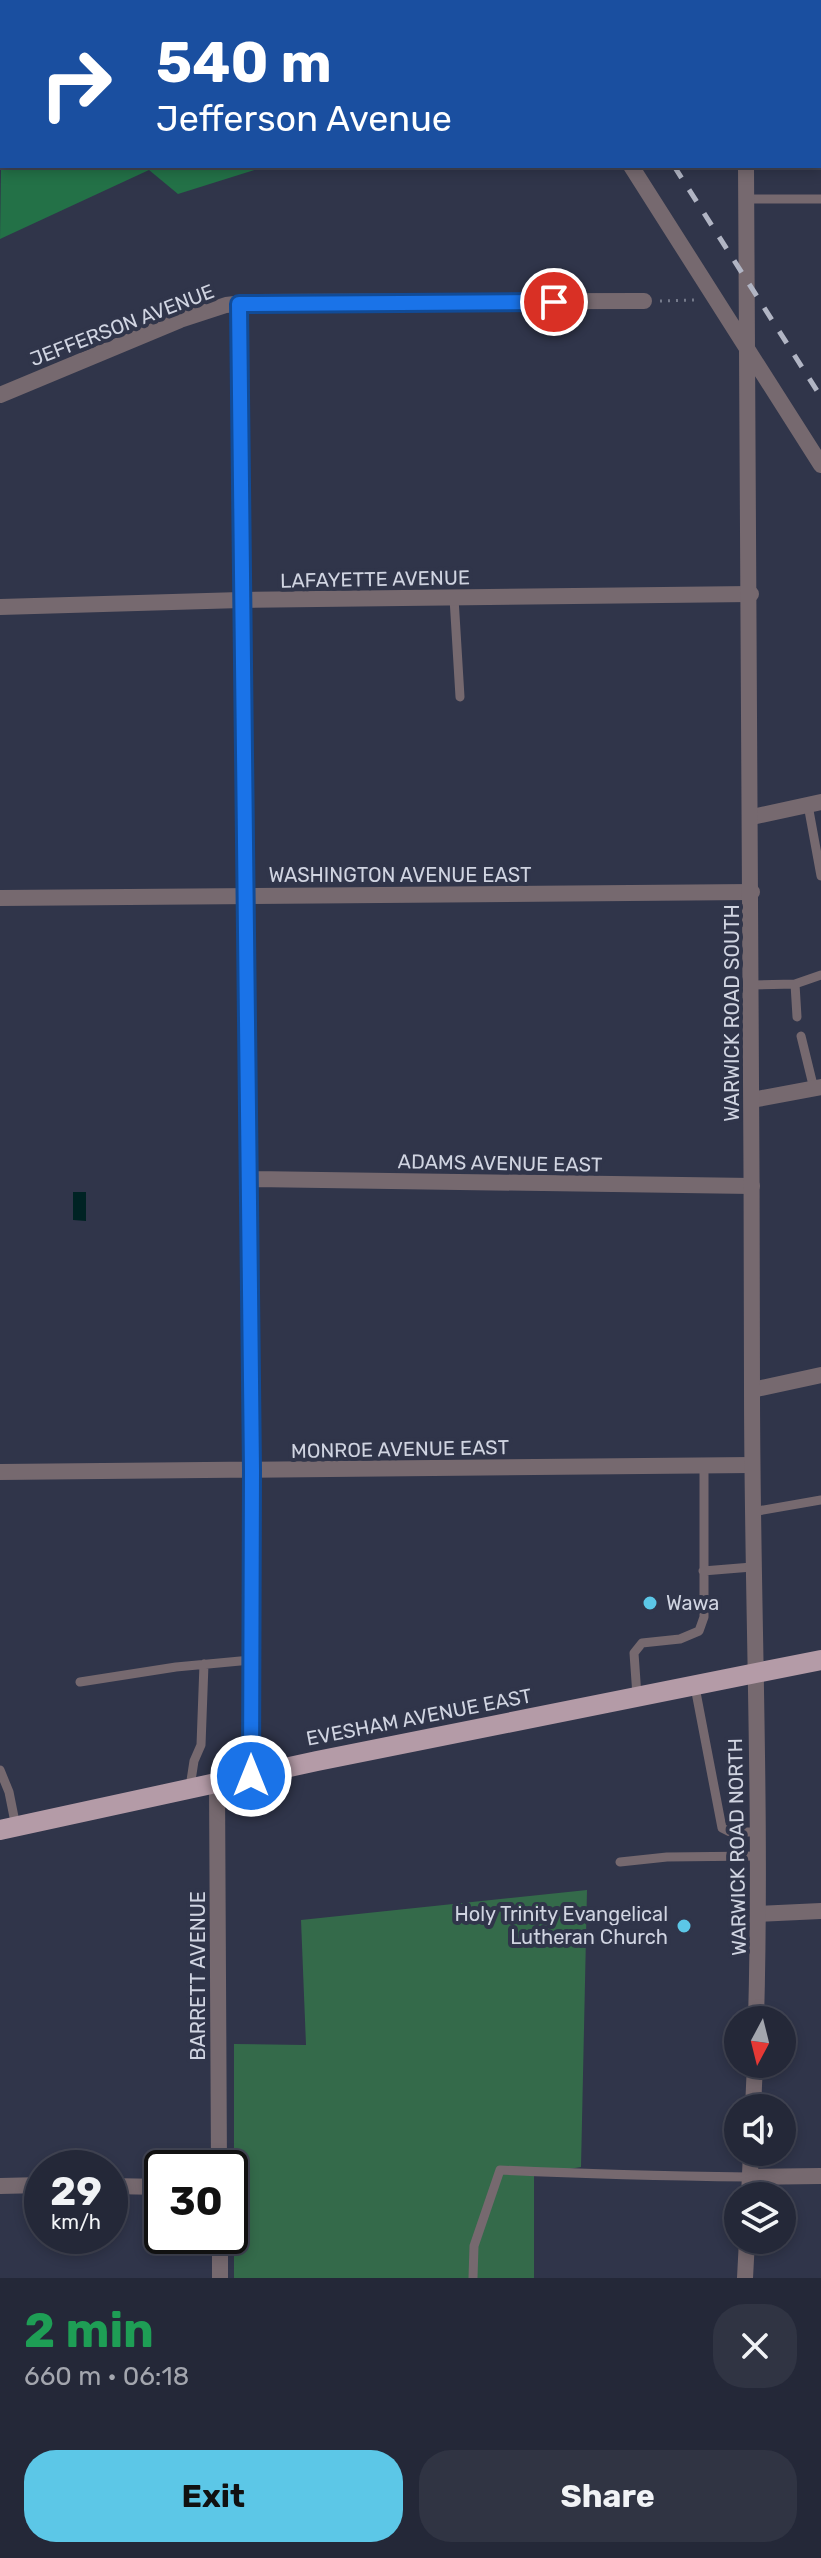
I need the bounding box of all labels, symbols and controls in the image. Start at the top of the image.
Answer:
text: 540 m [156,30,332,96]
icon: right [24,32,128,136]
text: Jefferson Avenue [156,97,452,140]
pin [520,268,588,336]
street label: JEFFERSON AVENUE [27,279,217,371]
icon: arrive [532,280,576,324]
street label: LAFAYETTE AVENUE [280,565,470,593]
street label: WASHINGTON AVENUE EAST [268,863,532,887]
street label: WARWICK ROAD SOUTH [720,904,744,1122]
street label: ADAMS AVENUE EAST [397,1149,603,1177]
street label: MONROE AVENUE EAST [291,1435,510,1463]
place label: Wawa [666,1591,719,1615]
marker: Wawa [641,1594,659,1612]
street label: EVESHAM AVENUE EAST [304,1683,534,1751]
position arrow [209,1734,293,1818]
street label: WARWICK ROAD NORTH [723,1738,751,1956]
street label: BARRETT AVENUE [186,1891,210,2061]
place label: Holy Trinity Evangelical Lutheran Church [454,1902,668,1949]
marker: Holy Trinity Evangelical Lutheran Church [675,1917,693,1935]
north arrow [724,2006,796,2078]
map controls [724,2006,796,2254]
button: sound [724,2094,796,2166]
speed limit sign: 30 [144,2150,248,2254]
text: 29 [50,2168,102,2215]
button: layers [724,2182,796,2254]
text: km/h [51,2210,101,2234]
text: 2 min [24,2302,154,2359]
button: close [713,2304,797,2388]
text: 660 m · 06:18 [24,2361,189,2392]
button: Exit [24,2450,403,2542]
button: Share [419,2450,797,2542]

